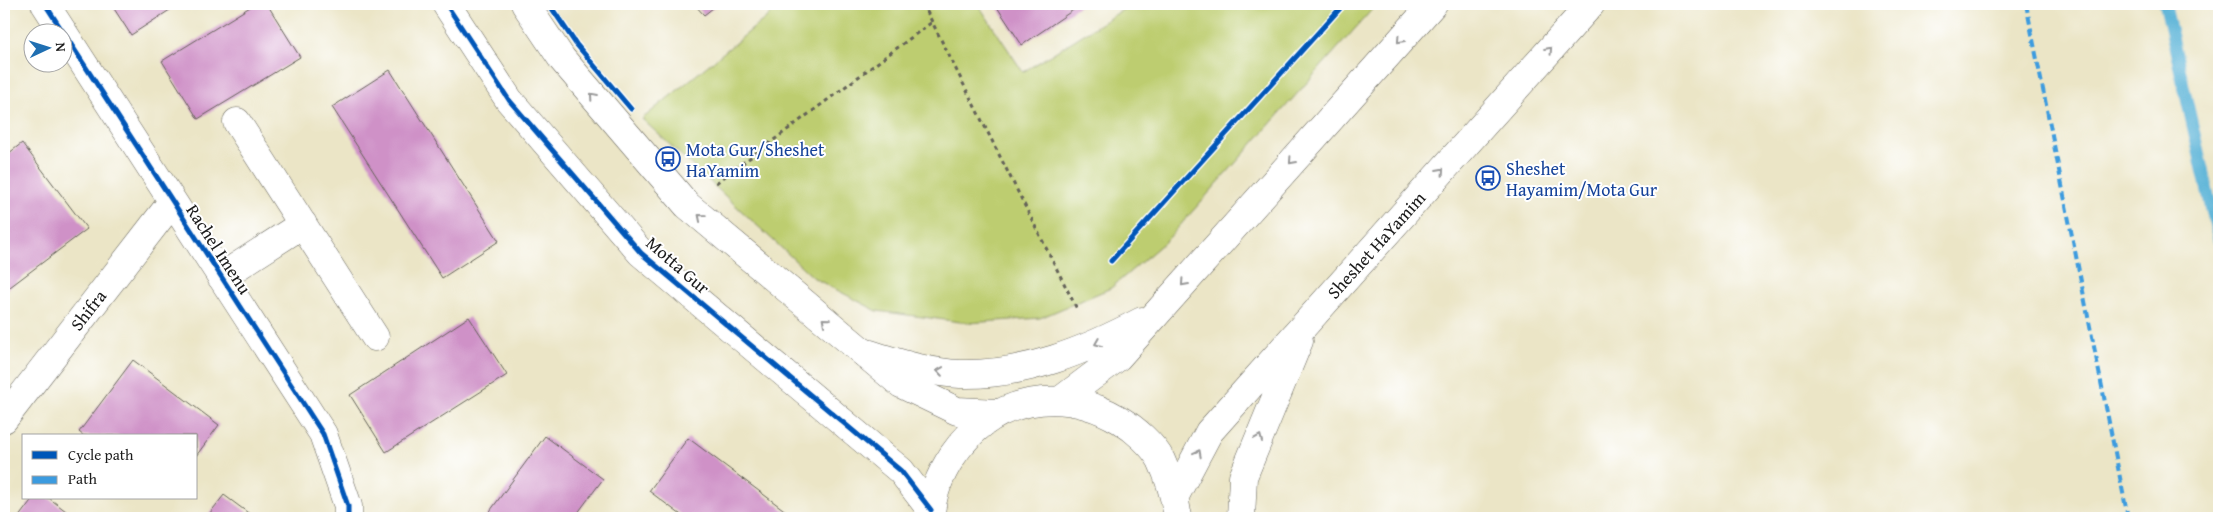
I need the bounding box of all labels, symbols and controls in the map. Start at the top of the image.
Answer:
north arrow [22,22,72,72]
one-way arrow [1397,35,1406,44]
text: N [51,42,71,53]
one-way arrow [1544,46,1553,55]
one-way arrow [590,92,599,101]
place label: Mota Gur/Sheshet HaYamim [686,136,825,184]
bus stop icon: Mota Gur/Sheshet HaYamim [655,146,681,172]
place label: Sheshet Hayamim/Mota Gur [1506,155,1658,203]
one-way arrow [1289,156,1298,165]
bus stop icon: Sheshet Hayamim/Mota Gur [1475,165,1501,191]
one-way arrow [1435,168,1444,177]
street label: Sheshet HaYamim [1320,185,1432,305]
street label: Rachel Imenu [180,199,258,300]
one-way arrow [698,214,707,222]
street label: Motta Gur [640,230,716,301]
one-way arrow [1181,277,1190,286]
street label: Shifra [63,283,113,336]
one-way arrow [822,318,831,327]
one-way arrow [1094,337,1103,348]
one-way arrow [935,366,943,377]
legend [22,434,198,500]
one-way arrow [1253,434,1264,443]
text: Cycle path [68,444,134,465]
one-way arrow [1192,449,1202,458]
text: Path [68,468,97,489]

